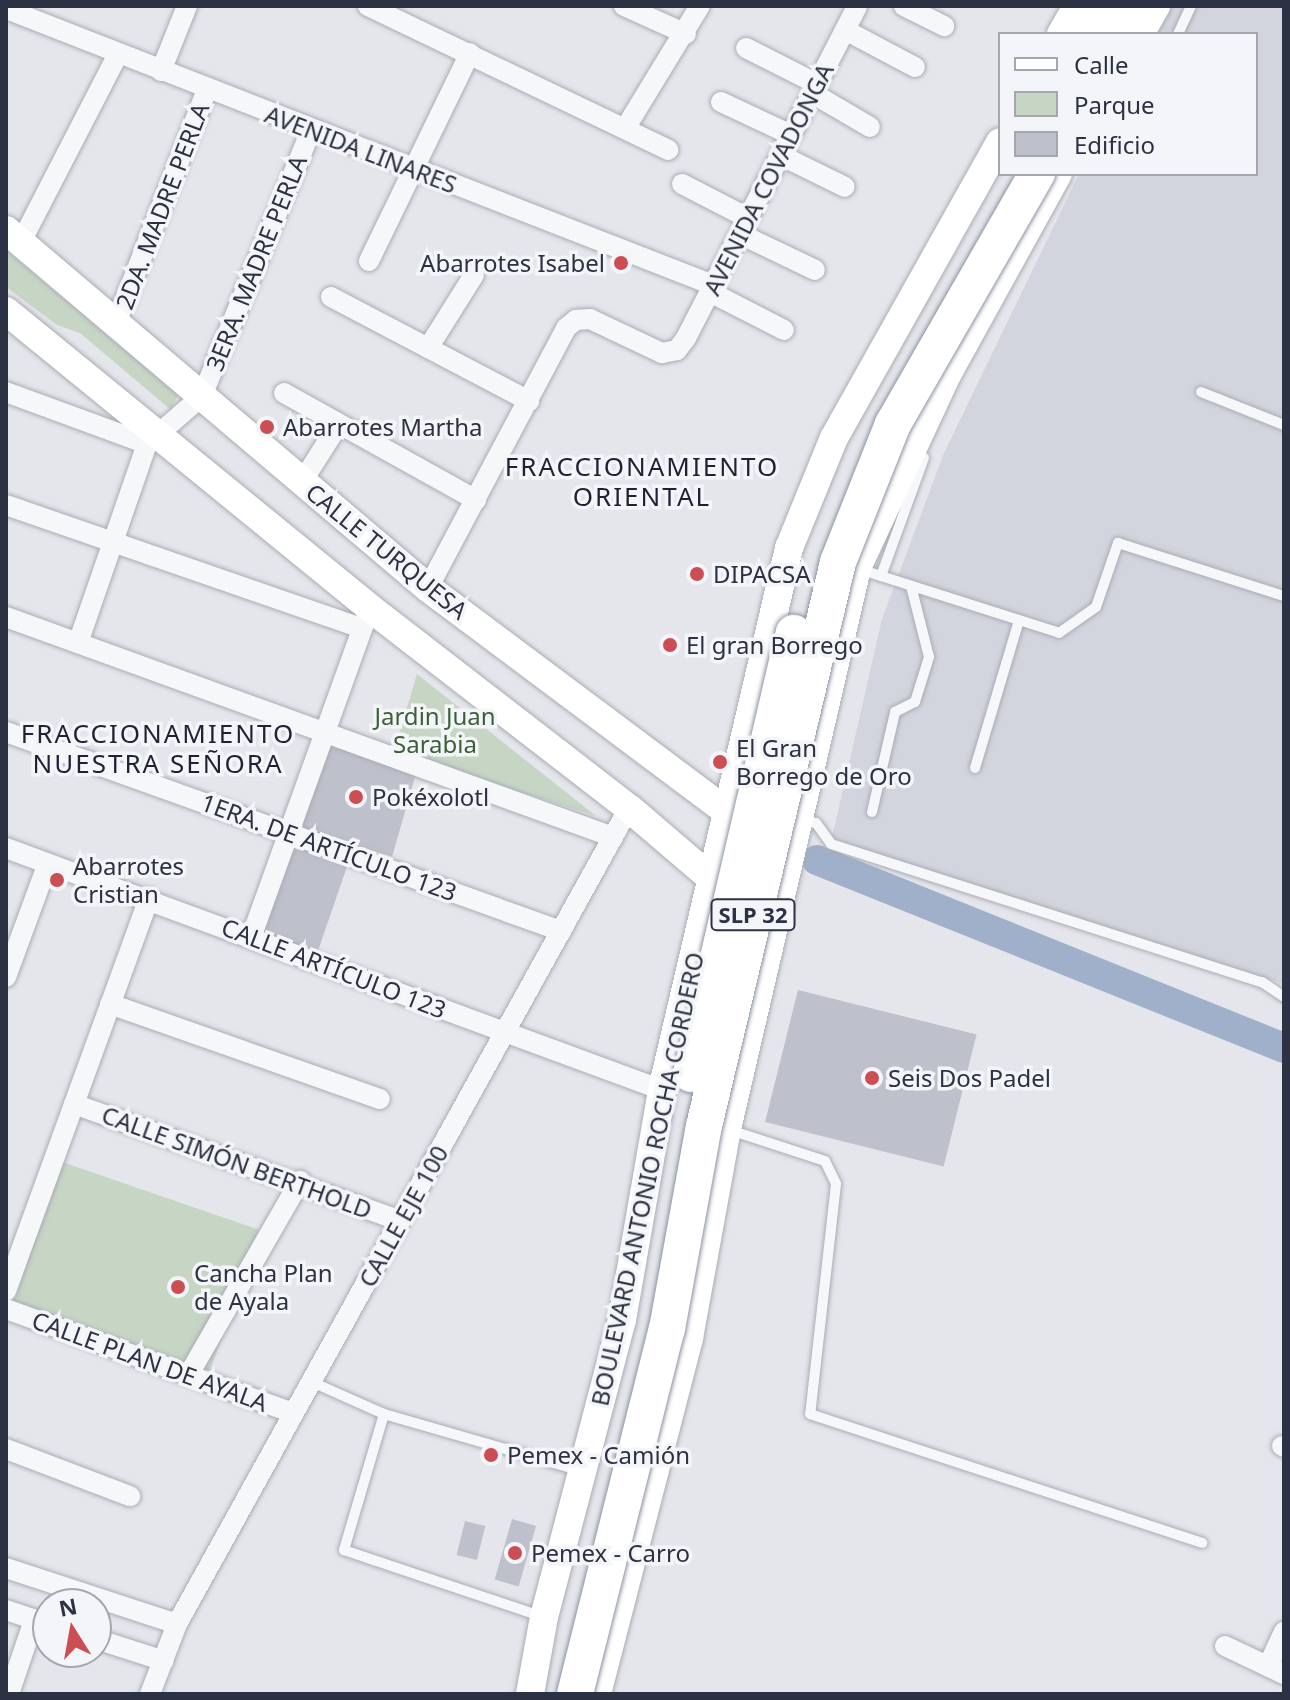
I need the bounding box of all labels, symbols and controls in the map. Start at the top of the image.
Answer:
legend [998,32,1258,176]
text: Calle [1074,48,1129,81]
street label: AVENIDA COVADONGA [697,58,839,300]
text: Parque [1074,88,1155,121]
street label: 2DA. MADRE PERLA [109,99,215,313]
street label: AVENIDA LINARES [261,99,461,199]
text: Edificio [1074,128,1155,161]
street label: 3ERA. MADRE PERLA [200,151,312,375]
place label: Abarrotes Isabel [420,249,605,277]
marker: Abarrotes Isabel [612,254,630,272]
place label: Abarrotes Martha [283,413,482,441]
marker: Abarrotes Martha [258,418,276,436]
district label: FRACCIONAMIENTO ORIENTAL [505,451,779,512]
street label: CALLE TURQUESA [301,477,473,625]
place label: DIPACSA [713,560,811,588]
marker: DIPACSA [688,565,706,583]
place label: El gran Borrego [686,631,863,659]
marker: El gran Borrego [661,636,679,654]
park label: Jardin Juan Sarabia [374,702,496,758]
district label: FRACCIONAMIENTO NUESTRA SEÑORA [21,718,295,780]
place label: El Gran Borrego de Oro [736,734,912,790]
marker: El Gran Borrego de Oro [711,753,729,771]
place label: Pokéxolotl [372,783,489,811]
street label: 1ERA. DE ARTÍCULO 123 [197,787,461,907]
marker: Pokéxolotl [347,788,365,806]
place label: Abarrotes Cristian [73,852,184,908]
marker: Abarrotes Cristian [48,871,66,889]
road number: SLP 32 [709,897,797,933]
street label: CALLE ARTÍCULO 123 [218,912,450,1024]
street label: BOULEVARD ANTONIO ROCHA CORDERO [585,950,709,1408]
place label: Seis Dos Padel [888,1064,1051,1092]
marker: Seis Dos Padel [863,1069,881,1087]
street label: CALLE SIMÓN BERTHOLD [98,1100,376,1224]
street label: CALLE EJE 100 [352,1140,454,1292]
place label: Cancha Plan de Ayala [194,1259,333,1315]
marker: Cancha Plan de Ayala [169,1278,187,1296]
street label: CALLE PLAN DE AYALA [28,1305,272,1417]
place label: Pemex - Camión [507,1441,690,1469]
marker: Pemex - Camión [482,1446,500,1464]
place label: Pemex - Carro [531,1539,690,1567]
marker: Pemex - Carro [506,1544,524,1562]
north arrow [32,1588,112,1668]
text: N [56,1590,79,1623]

